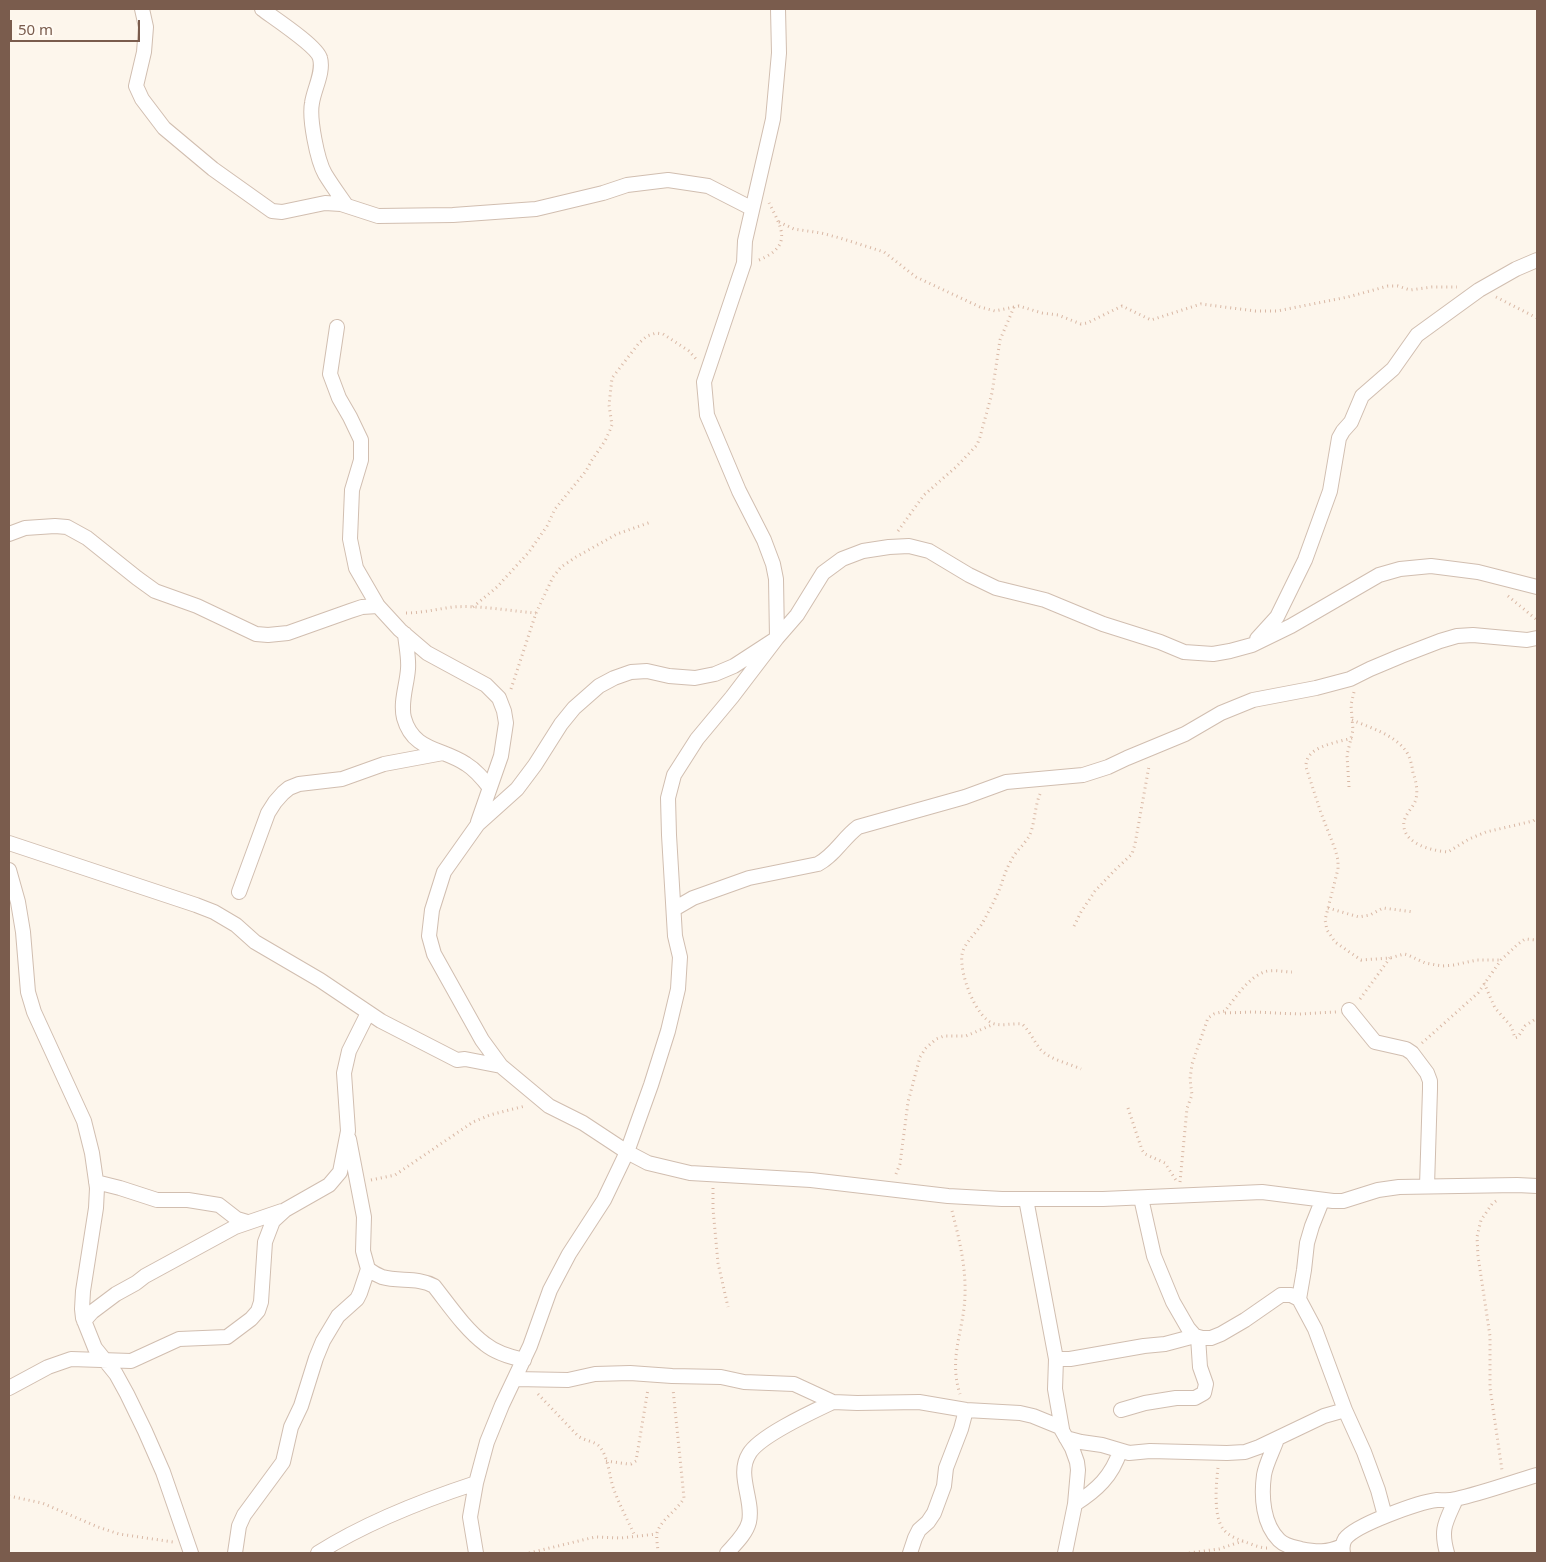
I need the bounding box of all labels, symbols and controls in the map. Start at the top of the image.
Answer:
scale bar [12,10,142,42]
text: 50 m [18,19,53,39]

